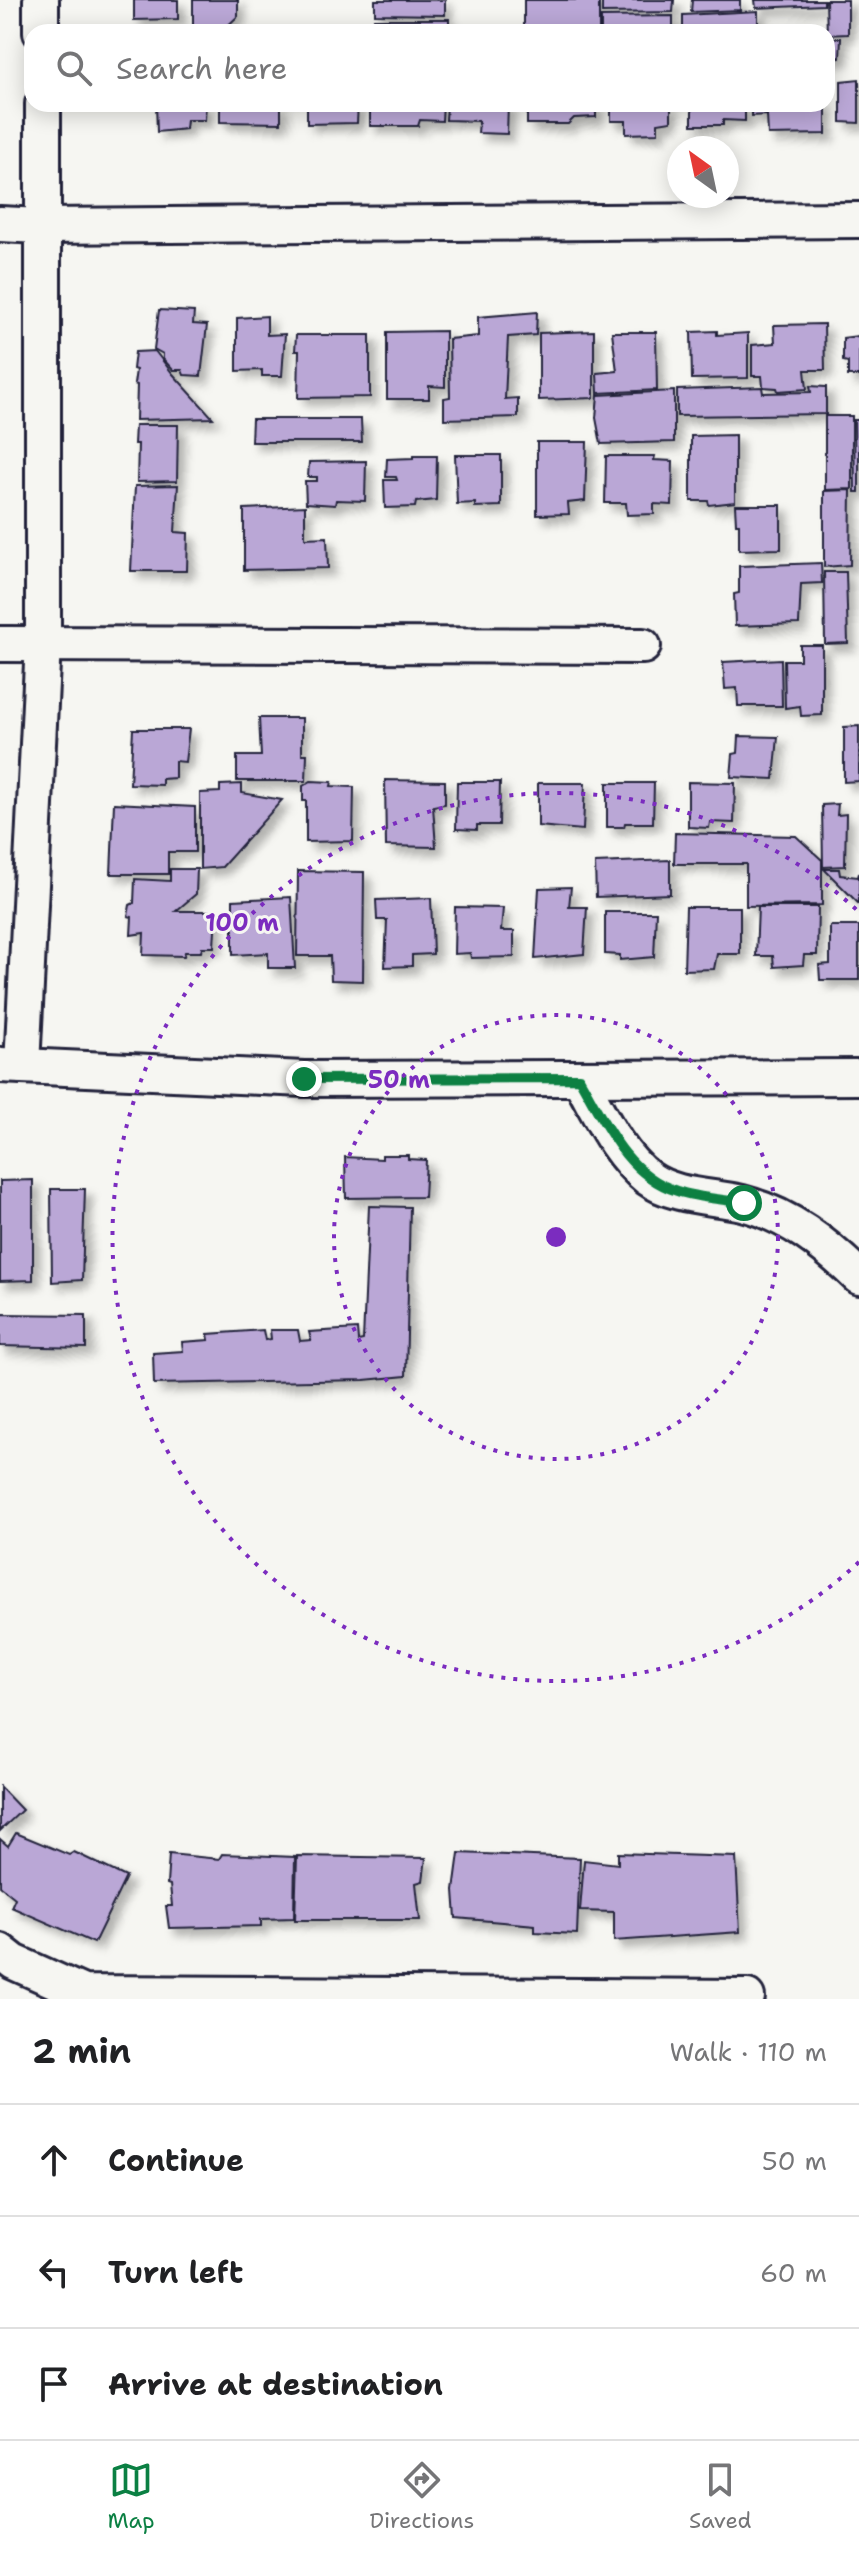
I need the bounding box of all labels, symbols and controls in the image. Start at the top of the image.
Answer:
search box [24,24,835,112]
icon: search [52,46,96,90]
text: Search here [116,48,287,89]
north arrow [667,136,739,208]
text: 100 m [205,907,279,939]
route end [286,1061,322,1097]
text: 50 m [368,1064,430,1096]
route start [726,1185,762,1221]
centre of rings [542,1223,570,1251]
text: 2 min [32,2028,131,2074]
text: Walk · 110 m [669,2034,827,2069]
icon: ahead [32,2138,76,2182]
text: Continue [108,2140,244,2181]
text: 50 m [762,2143,827,2178]
icon: left [32,2250,76,2294]
text: Turn left [108,2252,243,2293]
text: 60 m [760,2255,827,2290]
icon: arrive [32,2362,76,2406]
text: Arrive at destination [108,2364,443,2405]
tab: Map [107,2458,155,2535]
tab: Directions [369,2458,474,2535]
tab: Saved [689,2458,752,2535]

